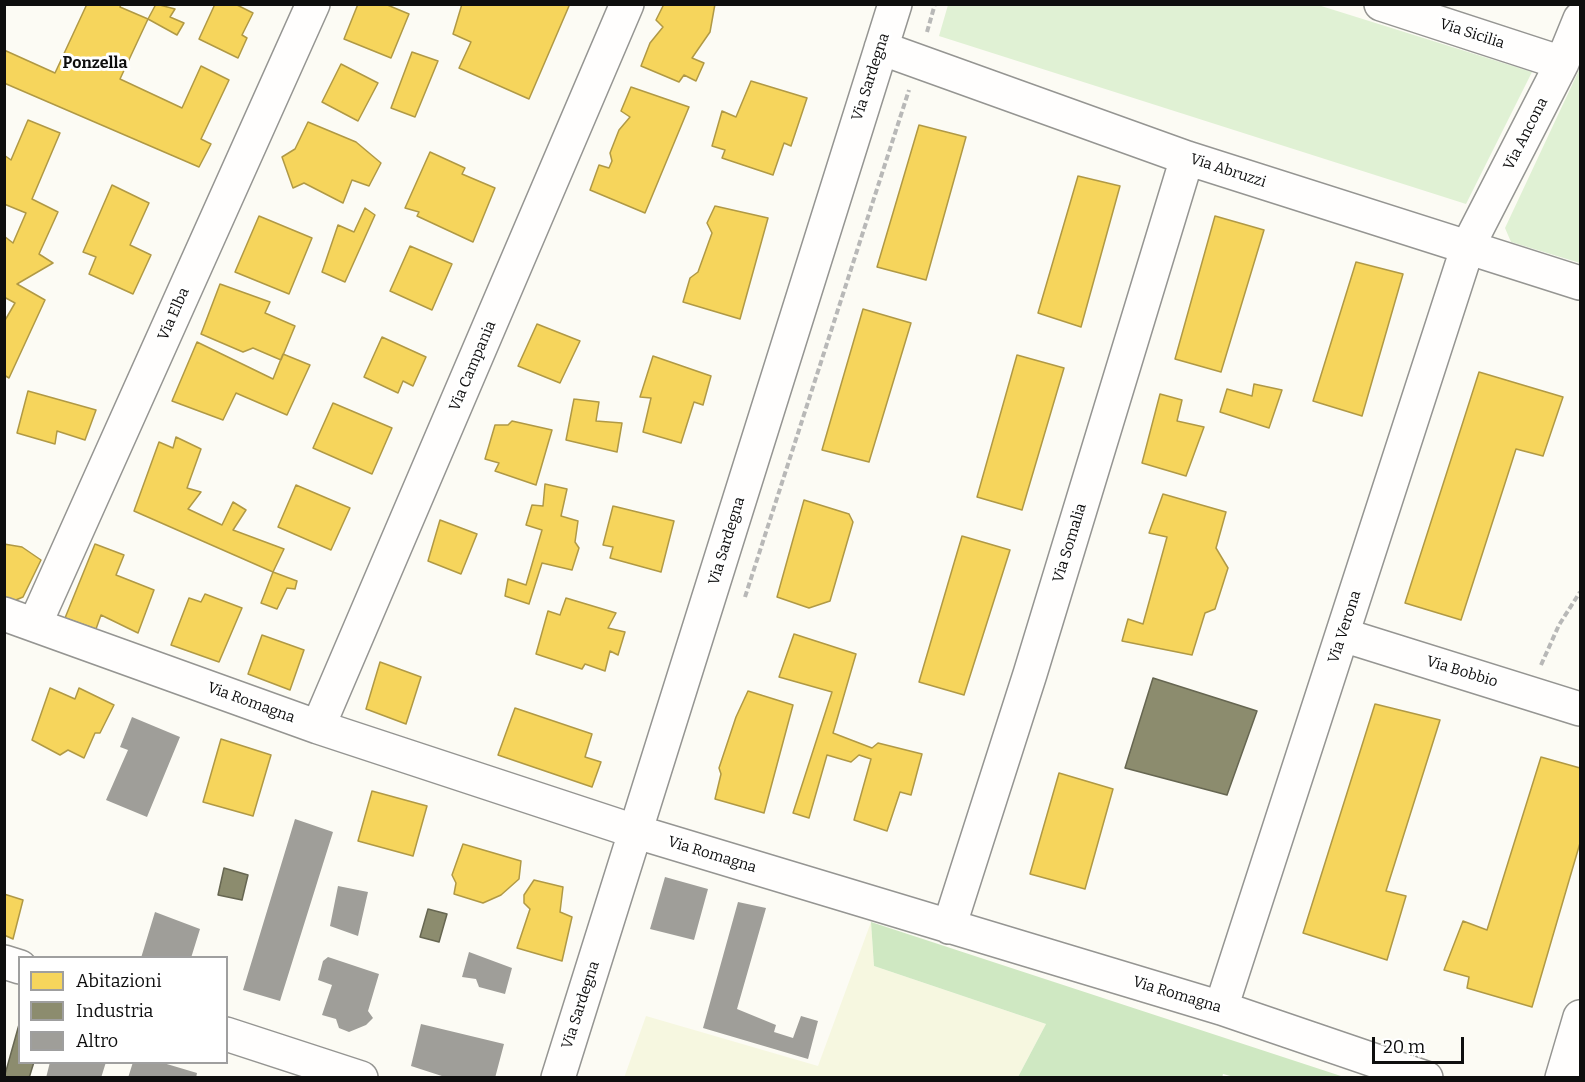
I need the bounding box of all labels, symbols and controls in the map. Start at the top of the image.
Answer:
street label: Via Sicilia [1437,15,1507,53]
street label: Via Sardegna [848,31,894,123]
district label: Ponzella [63,54,127,74]
street label: Via Ancona [1500,95,1552,173]
street label: Via Abruzzi [1188,150,1268,192]
street label: Via Elba [154,285,194,343]
street label: Via Campania [446,318,500,414]
street label: Via Sardegna [705,495,749,587]
street label: Via Somalia [1049,501,1091,585]
street label: Via Verona [1325,588,1365,666]
street label: Via Bobbio [1424,653,1500,691]
street label: Via Romagna [205,679,297,727]
street label: Via Romagna [665,833,759,877]
legend [18,956,228,1064]
street label: Via Sardegna [558,959,604,1051]
text: Abitazioni [76,970,162,992]
street label: Via Romagna [1130,973,1224,1017]
text: Industria [76,1000,153,1022]
scale bar [1375,1025,1466,1063]
text: Altro [76,1030,118,1052]
text: 20 m [1383,1036,1425,1058]

